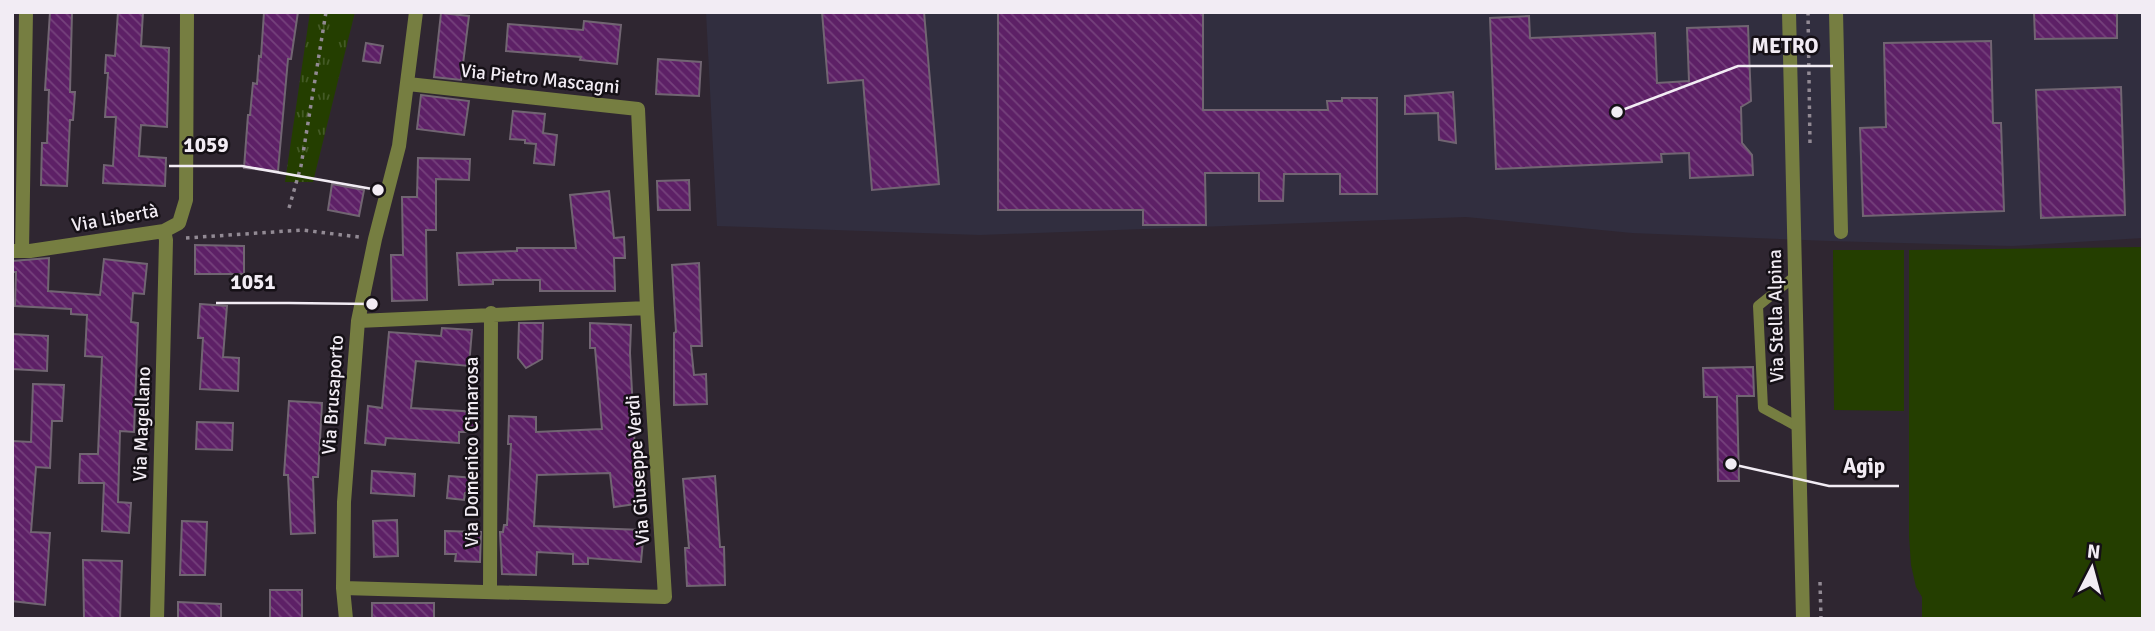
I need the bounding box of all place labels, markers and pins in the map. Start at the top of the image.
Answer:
callout: METRO [1738,24,1833,66]
callout: 1059 [169,124,242,166]
callout: 1051 [216,261,289,303]
callout: Agip [1829,444,1899,486]

